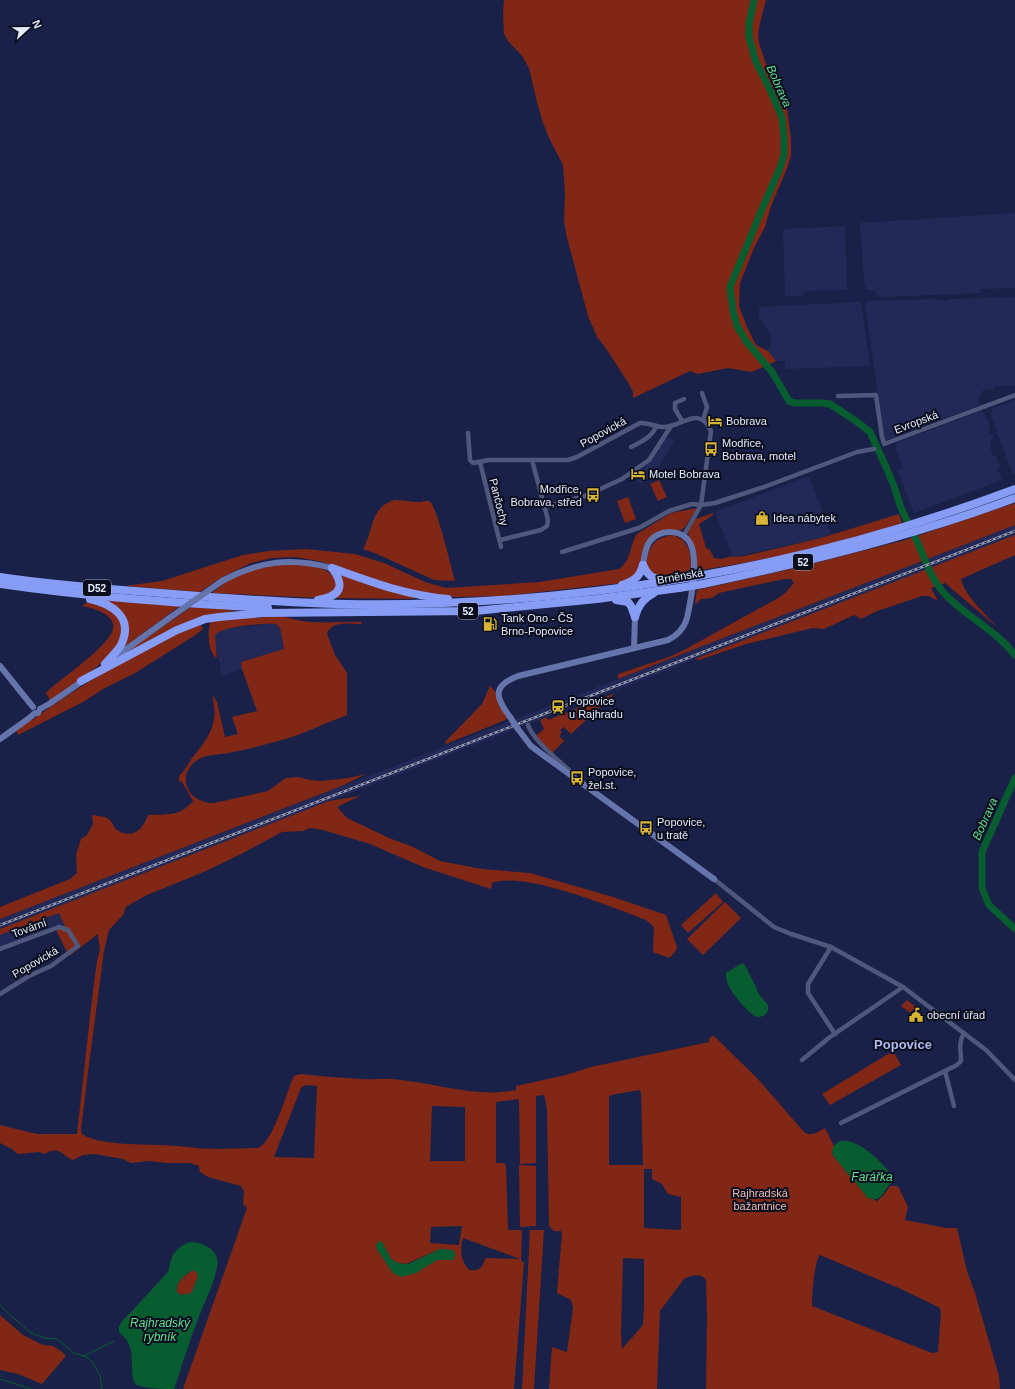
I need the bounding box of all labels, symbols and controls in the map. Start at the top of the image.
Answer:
north arrow [8,8,48,48]
text: N [30,18,44,30]
water label: Bobrava [764,63,795,110]
street label: Evropská [892,408,940,436]
hotel icon: Bobrava [707,413,723,429]
street label: Popovická [578,414,629,450]
place label: Bobrava [726,415,768,427]
place label: Modřice, Bobrava, motel [722,437,796,462]
bus stop icon: Modřice, Bobrava, motel [703,441,719,457]
hotel icon: Motel Bobrava [630,466,646,482]
place label: Motel Bobrava [649,468,721,480]
street label: Pančochy [487,477,511,527]
place label: Modřice, Bobrava, střed [510,483,582,508]
bus stop icon: Modřice, Bobrava, střed [585,487,601,503]
shop icon: Idea nábytek [754,510,770,526]
place label: Idea nábytek [773,512,836,524]
road number: 52 [793,554,813,570]
street label: Brněnská [656,566,705,586]
road number: D52 [83,580,111,596]
road number: 52 [458,603,478,619]
place label: Tank Ono - ČS Brno-Popovice [501,612,573,637]
fuel station icon: Tank Ono - ČS Brno-Popovice [482,616,498,632]
place label: Popovice u Rajhradu [569,695,623,720]
station icon: Popovice u Rajhradu [550,699,566,715]
place label: Popovice, žel.st. [588,766,636,791]
bus stop icon: Popovice, žel.st. [569,770,585,786]
water label: Bobrava [970,795,1001,842]
place label: Popovice, u tratě [657,816,705,841]
bus stop icon: Popovice, u tratě [638,820,654,836]
street label: Tovární [10,916,48,940]
street label: Popovická [10,944,61,980]
public building icon: obecní úřad [908,1007,924,1023]
place label: obecní úřad [927,1009,985,1021]
district label: Popovice [874,1037,932,1052]
water label: Farářka [851,1170,893,1184]
park label: Rajhradská bažantnice [732,1187,789,1212]
water label: Rajhradský rybník [130,1316,191,1344]

